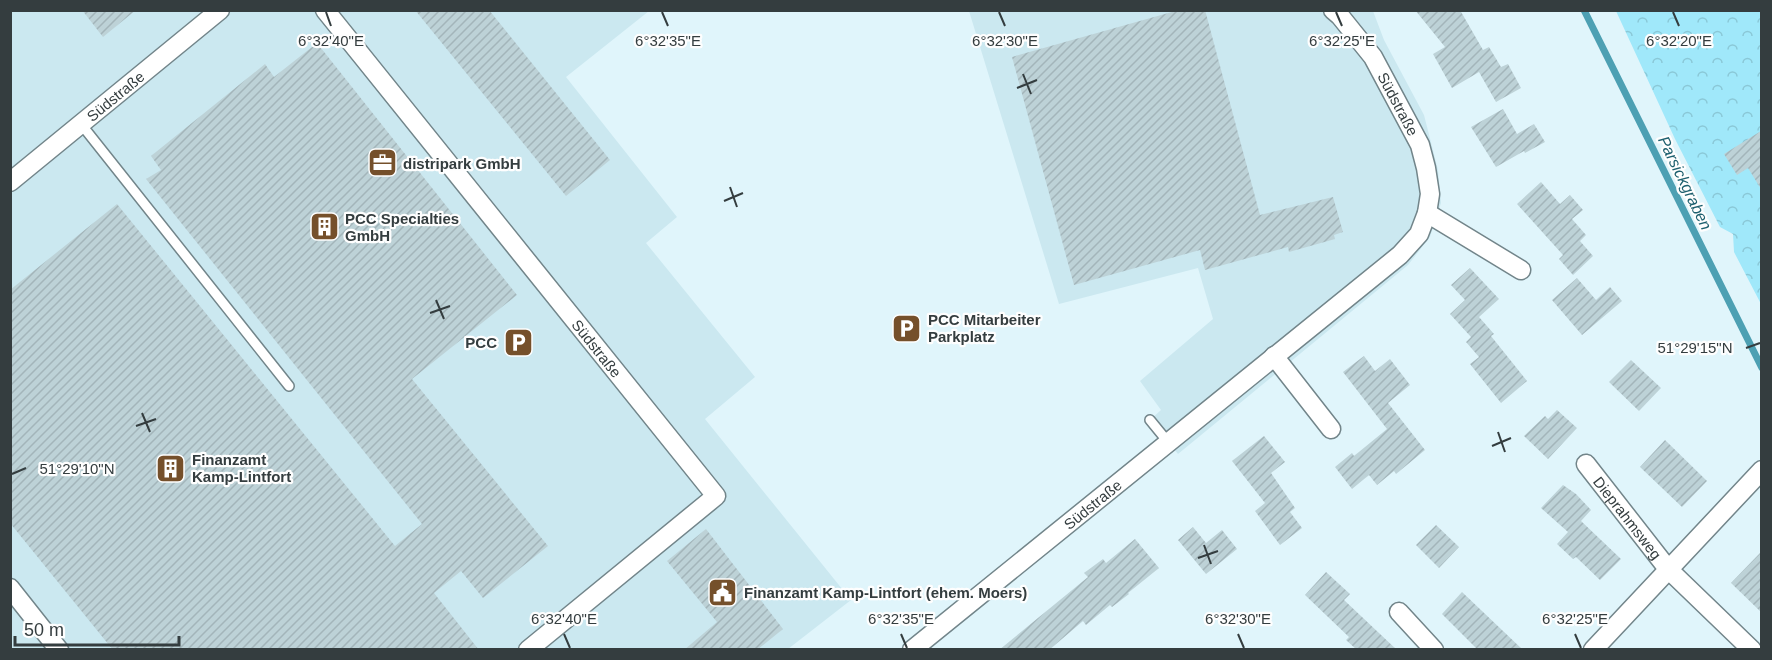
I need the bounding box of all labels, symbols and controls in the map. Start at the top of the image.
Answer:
text: 6°32'40"E [298,32,364,49]
text: 6°32'35"E [635,32,701,49]
text: 6°32'30"E [972,32,1038,49]
text: 6°32'25"E [1309,32,1375,49]
text: 6°32'20"E [1646,32,1712,49]
street label: Südstraße [83,67,147,124]
street label: Südstraße [1374,69,1422,139]
water label: Parsickgraben [1655,133,1715,233]
office icon: distripark GmbH [366,147,398,179]
place label: distripark GmbH [403,155,521,172]
place label: PCC Specialties GmbH [345,210,459,244]
building icon: PCC Specialties GmbH [308,211,340,243]
place label: PCC Mitarbeiter Parkplatz [928,311,1041,345]
parking icon: PCC Mitarbeiter Parkplatz [891,312,923,344]
street label: Südstraße [569,316,625,380]
parking icon: PCC [502,326,534,358]
place label: PCC [465,334,497,351]
text: 51°29'15"N [1657,339,1733,356]
place label: Finanzamt Kamp-Lintfort [192,451,291,485]
building icon: Finanzamt Kamp-Lintfort [155,452,187,484]
text: 51°29'10"N [39,460,115,477]
street label: Dieprahmsweg [1590,473,1665,562]
street label: Südstraße [1060,476,1125,532]
public building icon: Finanzamt Kamp-Lintfort (ehem. Moers) [707,576,739,608]
place label: Finanzamt Kamp-Lintfort (ehem. Moers) [744,584,1027,601]
scale bar [15,609,178,647]
text: 6°32'40"E [531,610,597,627]
text: 6°32'35"E [868,610,934,627]
text: 6°32'30"E [1205,610,1271,627]
text: 6°32'25"E [1542,610,1608,627]
text: 50 m [24,620,64,640]

